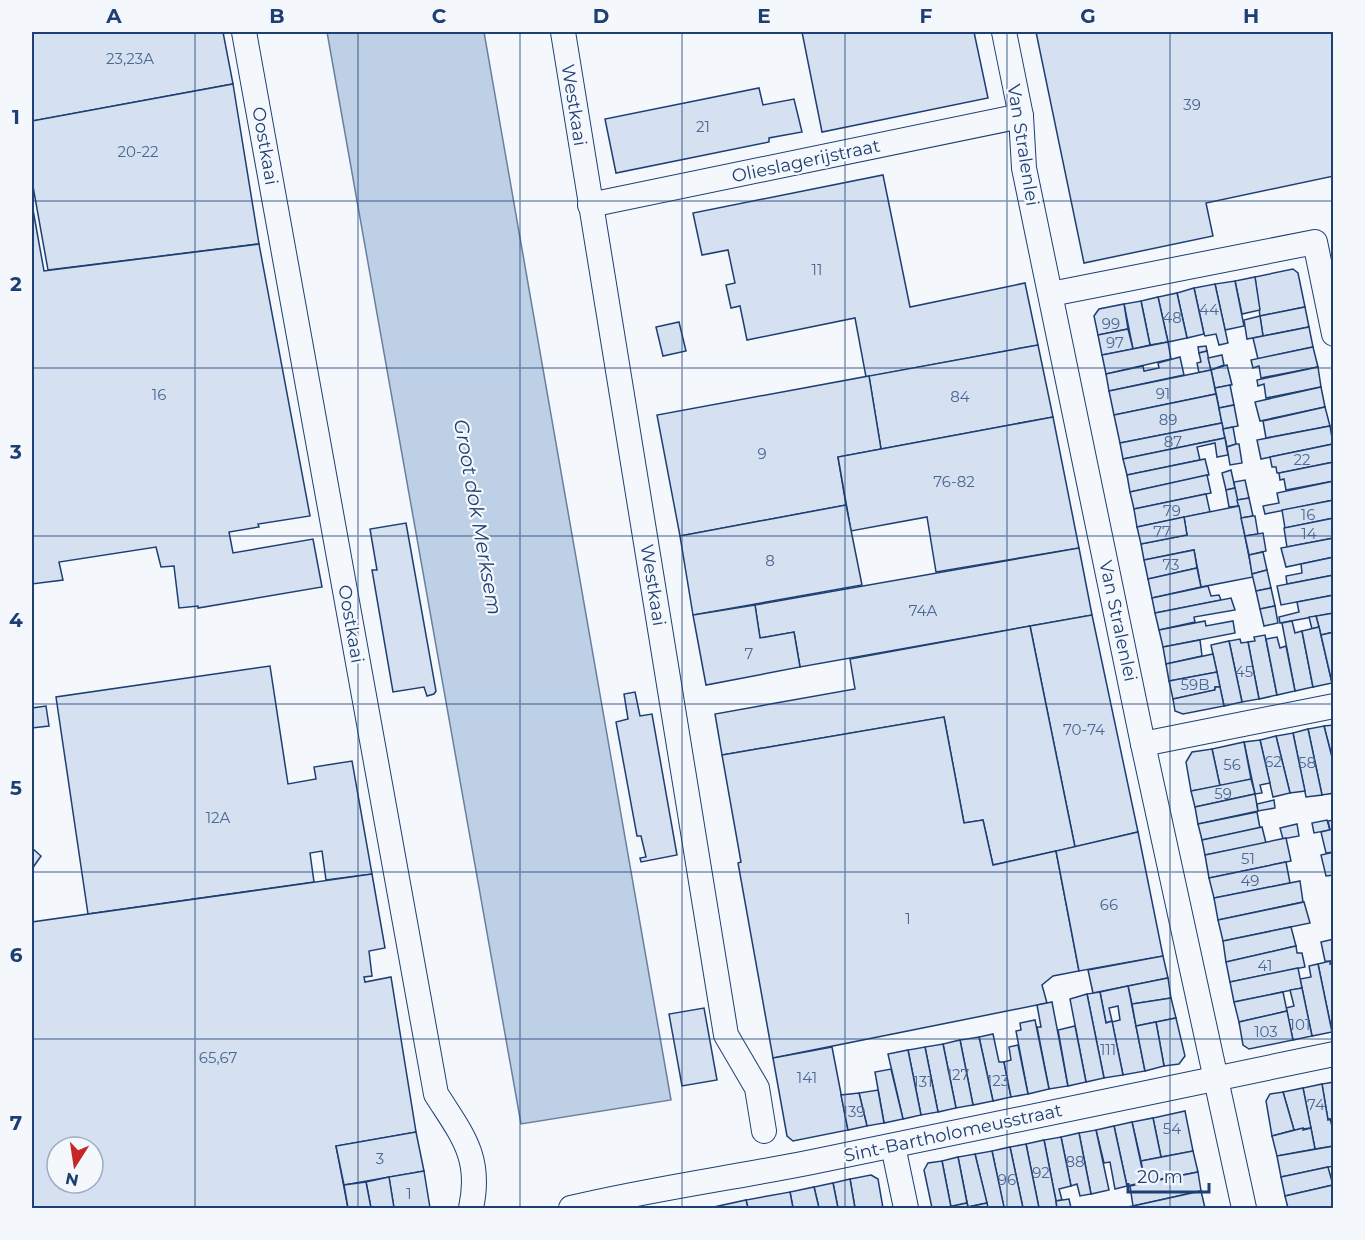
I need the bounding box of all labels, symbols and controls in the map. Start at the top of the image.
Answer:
text: A [105,4,122,28]
text: B [269,4,285,28]
text: C [432,4,447,28]
text: D [593,4,609,28]
text: E [757,4,771,28]
text: F [920,4,933,28]
text: G [1080,4,1096,28]
text: H [1243,4,1259,28]
house number: 23,23A [106,49,154,68]
street label: Westkaai [557,62,591,148]
street label: Van Stralenlei [1003,83,1043,207]
house number: 39 [1183,95,1201,114]
text: 1 [12,105,20,129]
street label: Oostkaai [247,105,283,187]
house number: 21 [696,117,710,136]
street label: Olieslagerijstraat [730,135,882,187]
house number: 20-22 [117,142,159,161]
house number: 11 [812,260,822,279]
text: 2 [10,272,22,296]
house number: 44 [1199,300,1219,319]
house number: 48 [1162,308,1182,327]
house number: 99 [1102,314,1120,333]
house number: 97 [1106,333,1124,352]
house number: 91 [1156,384,1170,403]
house number: 16 [152,385,166,404]
house number: 84 [950,387,970,406]
house number: 89 [1159,410,1177,429]
water label: Groot dok Merksem [449,417,507,617]
house number: 87 [1164,432,1182,451]
text: 3 [9,440,22,464]
house number: 9 [757,444,767,463]
house number: 22 [1293,450,1311,469]
house number: 76-82 [933,472,975,491]
house number: 79 [1163,501,1181,520]
house number: 16 [1301,505,1315,524]
house number: 77 [1153,522,1171,541]
house number: 14 [1301,524,1317,543]
street label: Westkaai [636,542,670,628]
house number: 8 [765,551,775,570]
house number: 73 [1162,555,1180,574]
street label: Van Stralenlei [1094,559,1142,683]
street label: Oostkaai [333,583,369,665]
house number: 74A [909,601,938,620]
text: 4 [9,608,23,632]
house number: 7 [745,644,754,663]
house number: 45 [1235,662,1253,681]
house number: 59B [1181,675,1209,694]
house number: 70-74 [1063,720,1105,739]
house number: 62 [1264,752,1282,771]
house number: 58 [1298,753,1316,772]
house number: 56 [1223,755,1241,774]
text: 5 [10,776,22,800]
house number: 59 [1214,784,1232,803]
house number: 12A [206,808,231,827]
house number: 51 [1241,849,1255,868]
house number: 49 [1241,871,1259,890]
house number: 66 [1100,895,1118,914]
house number: 1 [905,909,911,928]
text: 6 [10,943,23,967]
house number: 41 [1258,956,1272,975]
house number: 101 [1290,1015,1310,1034]
house number: 103 [1254,1022,1278,1041]
house number: 111 [1100,1040,1116,1059]
house number: 65,67 [199,1048,237,1067]
house number: 127 [947,1065,970,1084]
house number: 141 [797,1068,817,1087]
house number: 123 [987,1071,1009,1090]
house number: 131 [913,1072,933,1091]
house number: 74 [1307,1095,1325,1114]
street label: Sint-Bartholomeusstraat [842,1099,1064,1167]
house number: 139 [842,1102,866,1121]
text: 7 [10,1111,22,1135]
house number: 54 [1163,1119,1181,1138]
north arrow [45,1135,105,1195]
house number: 3 [376,1149,384,1168]
house number: 88 [1065,1152,1085,1171]
scale bar [1128,1156,1209,1194]
house number: 92 [1032,1163,1050,1182]
text: 20 m [1137,1166,1183,1188]
text: N [64,1169,80,1190]
house number: 96 [998,1170,1016,1189]
house number: 1 [406,1184,412,1203]

